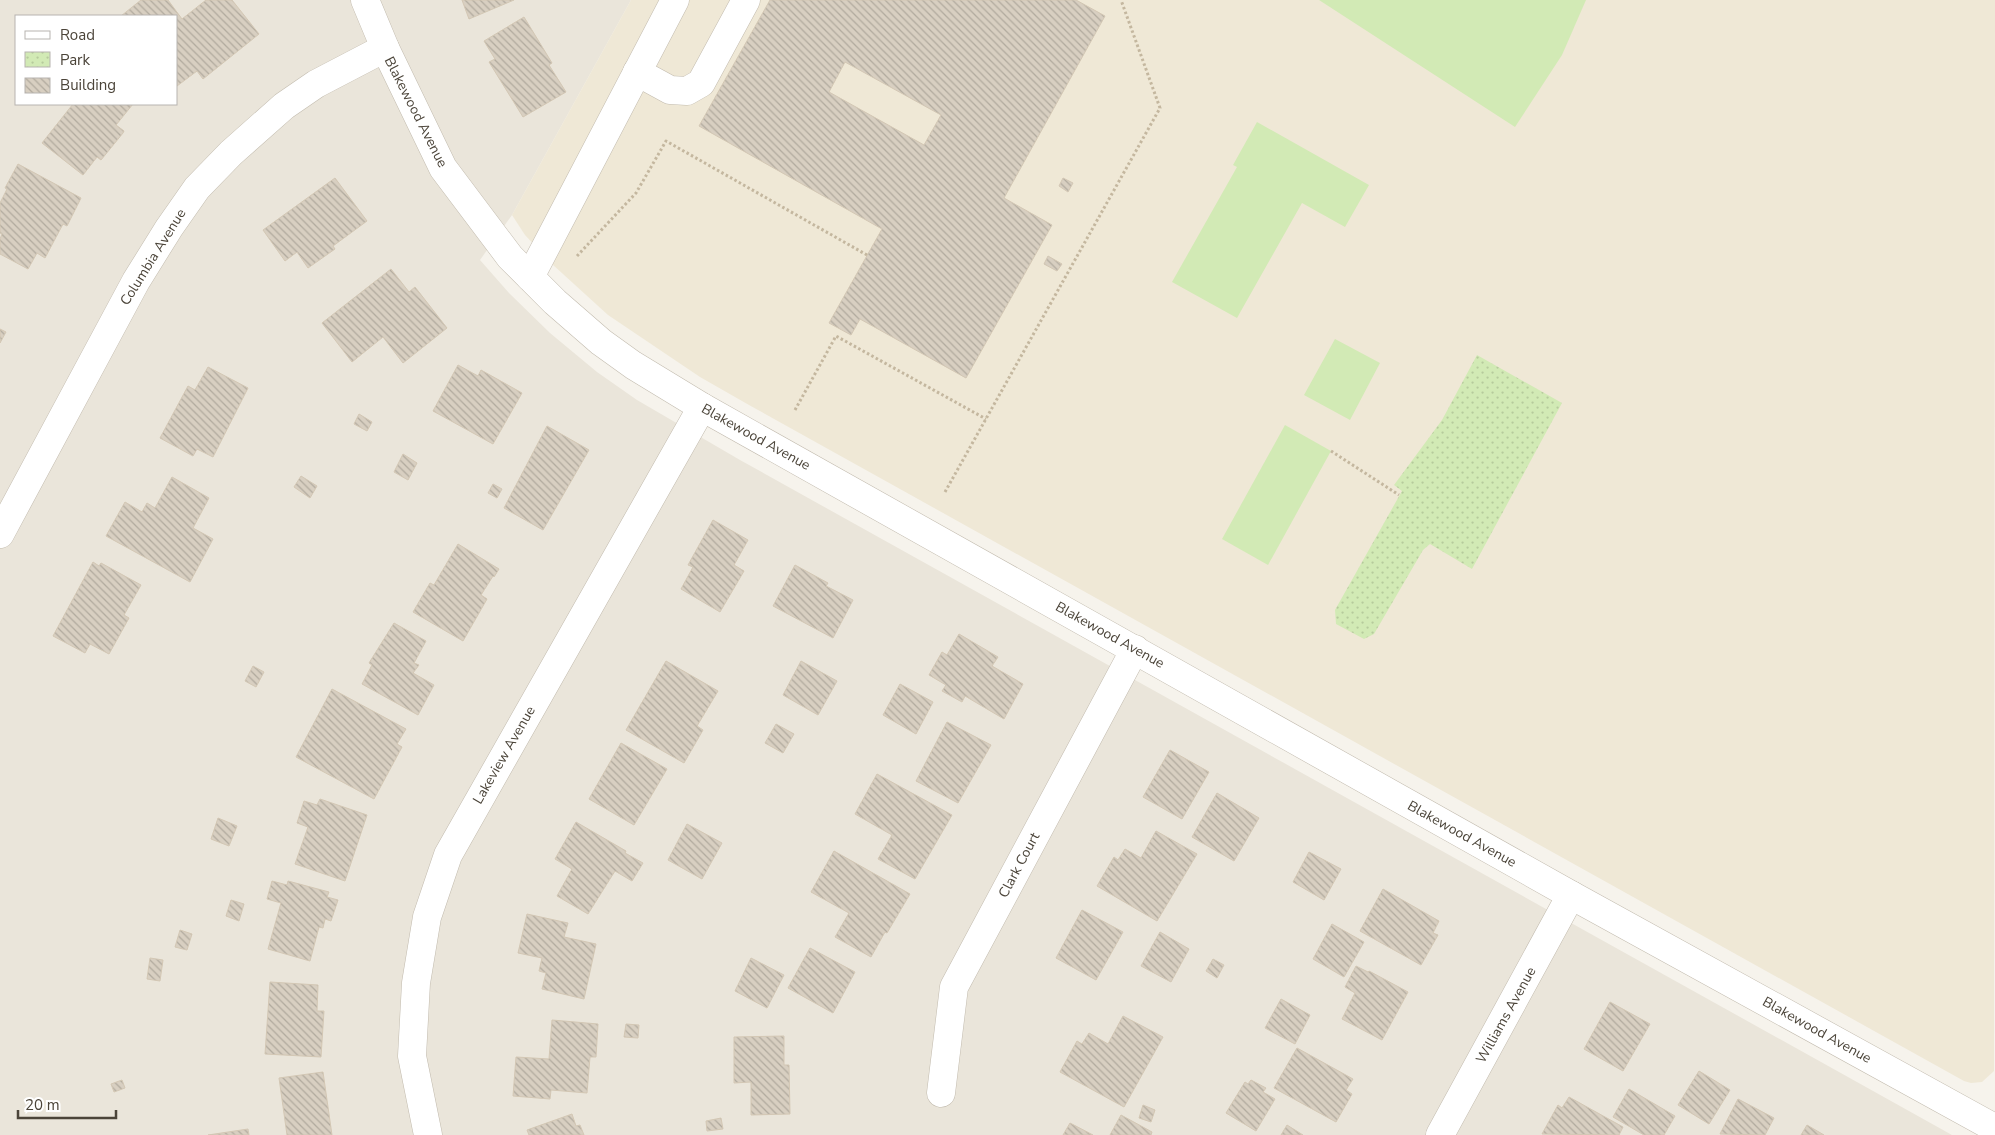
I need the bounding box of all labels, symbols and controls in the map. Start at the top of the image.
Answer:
legend [15,15,178,105]
text: Road [60,25,95,45]
text: Park [60,50,90,70]
street label: Blakewood Avenue [380,53,452,171]
text: Building [60,75,116,95]
street label: Columbia Avenue [116,205,190,309]
street label: Blakewood Avenue [698,399,814,475]
street label: Blakewood Avenue [1052,597,1168,673]
street label: Lakeview Avenue [468,703,540,807]
street label: Blakewood Avenue [1404,796,1520,872]
street label: Clark Court [994,829,1044,901]
street label: Williams Avenue [1472,963,1540,1067]
street label: Blakewood Avenue [1759,992,1875,1068]
scale bar [18,1088,115,1120]
text: 20 m [25,1095,60,1115]

